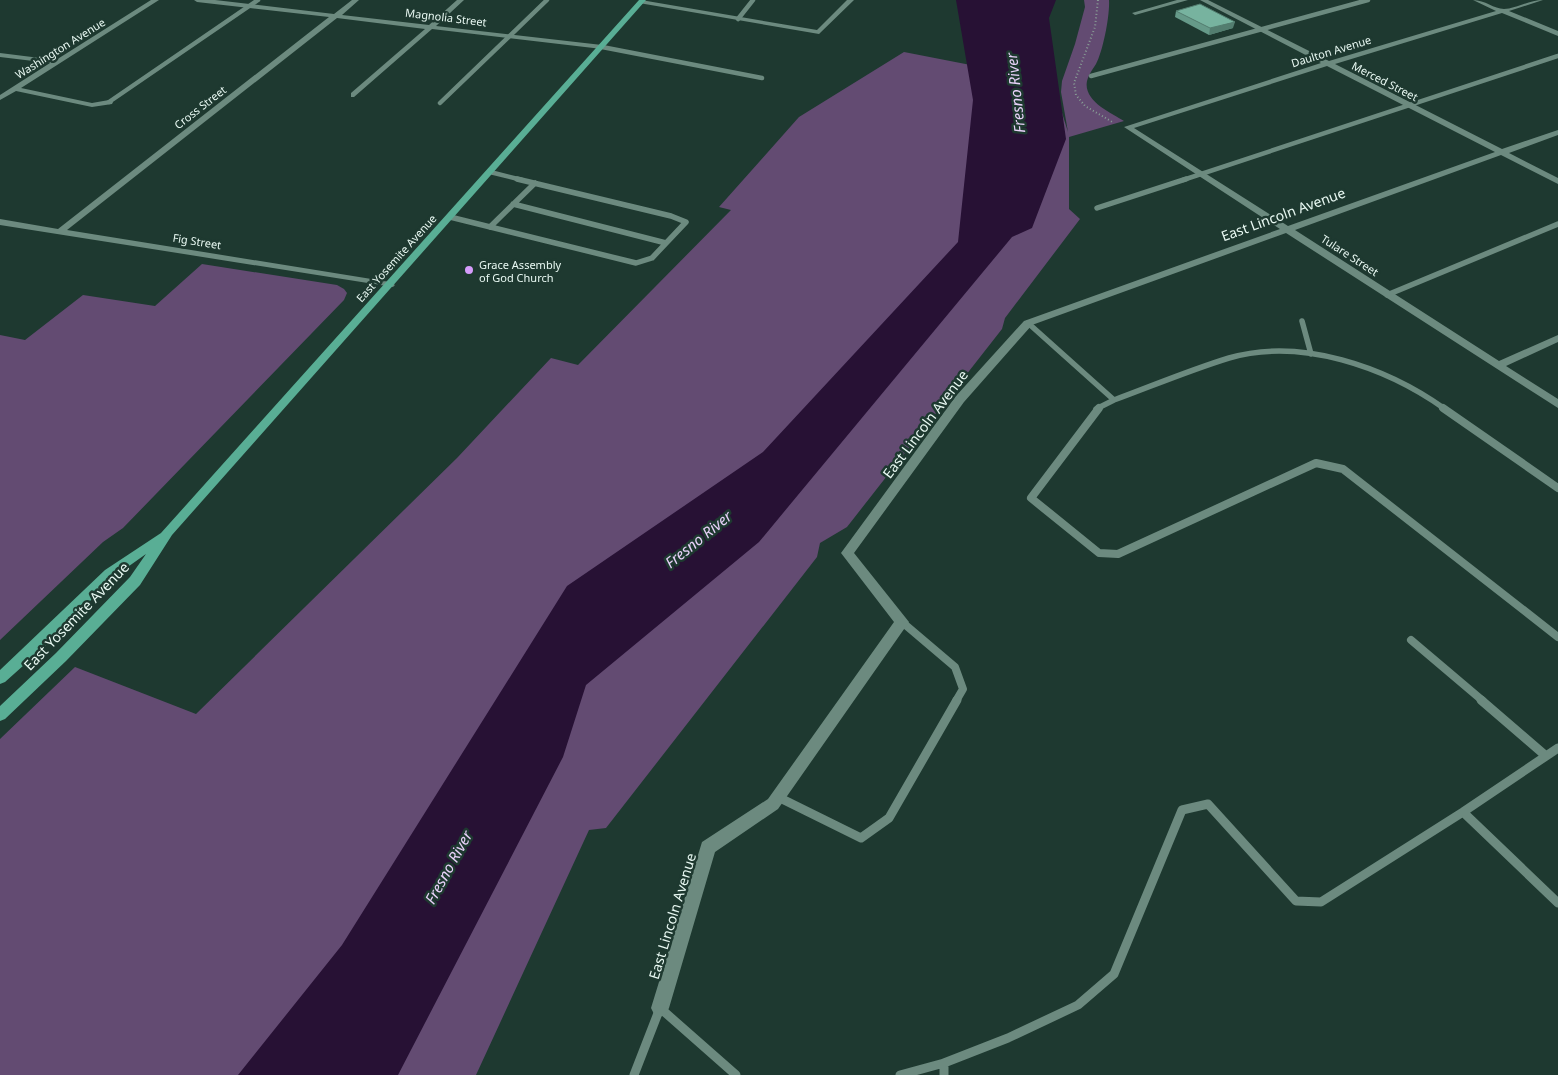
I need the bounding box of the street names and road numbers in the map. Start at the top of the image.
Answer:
street label: Magnolia Street [404,5,488,29]
street label: Washington Avenue [12,14,108,82]
street label: Daulton Avenue [1289,32,1373,70]
street label: Merced Street [1349,58,1421,104]
street label: Cross Street [171,82,229,132]
street label: East Lincoln Avenue [1218,183,1348,245]
street label: East Yosemite Avenue [353,211,439,305]
street label: Fig Street [172,230,222,252]
street label: Tulare Street [1318,231,1382,279]
street label: East Lincoln Avenue [878,366,972,482]
street label: East Yosemite Avenue [19,558,133,674]
street label: East Lincoln Avenue [644,851,700,981]

